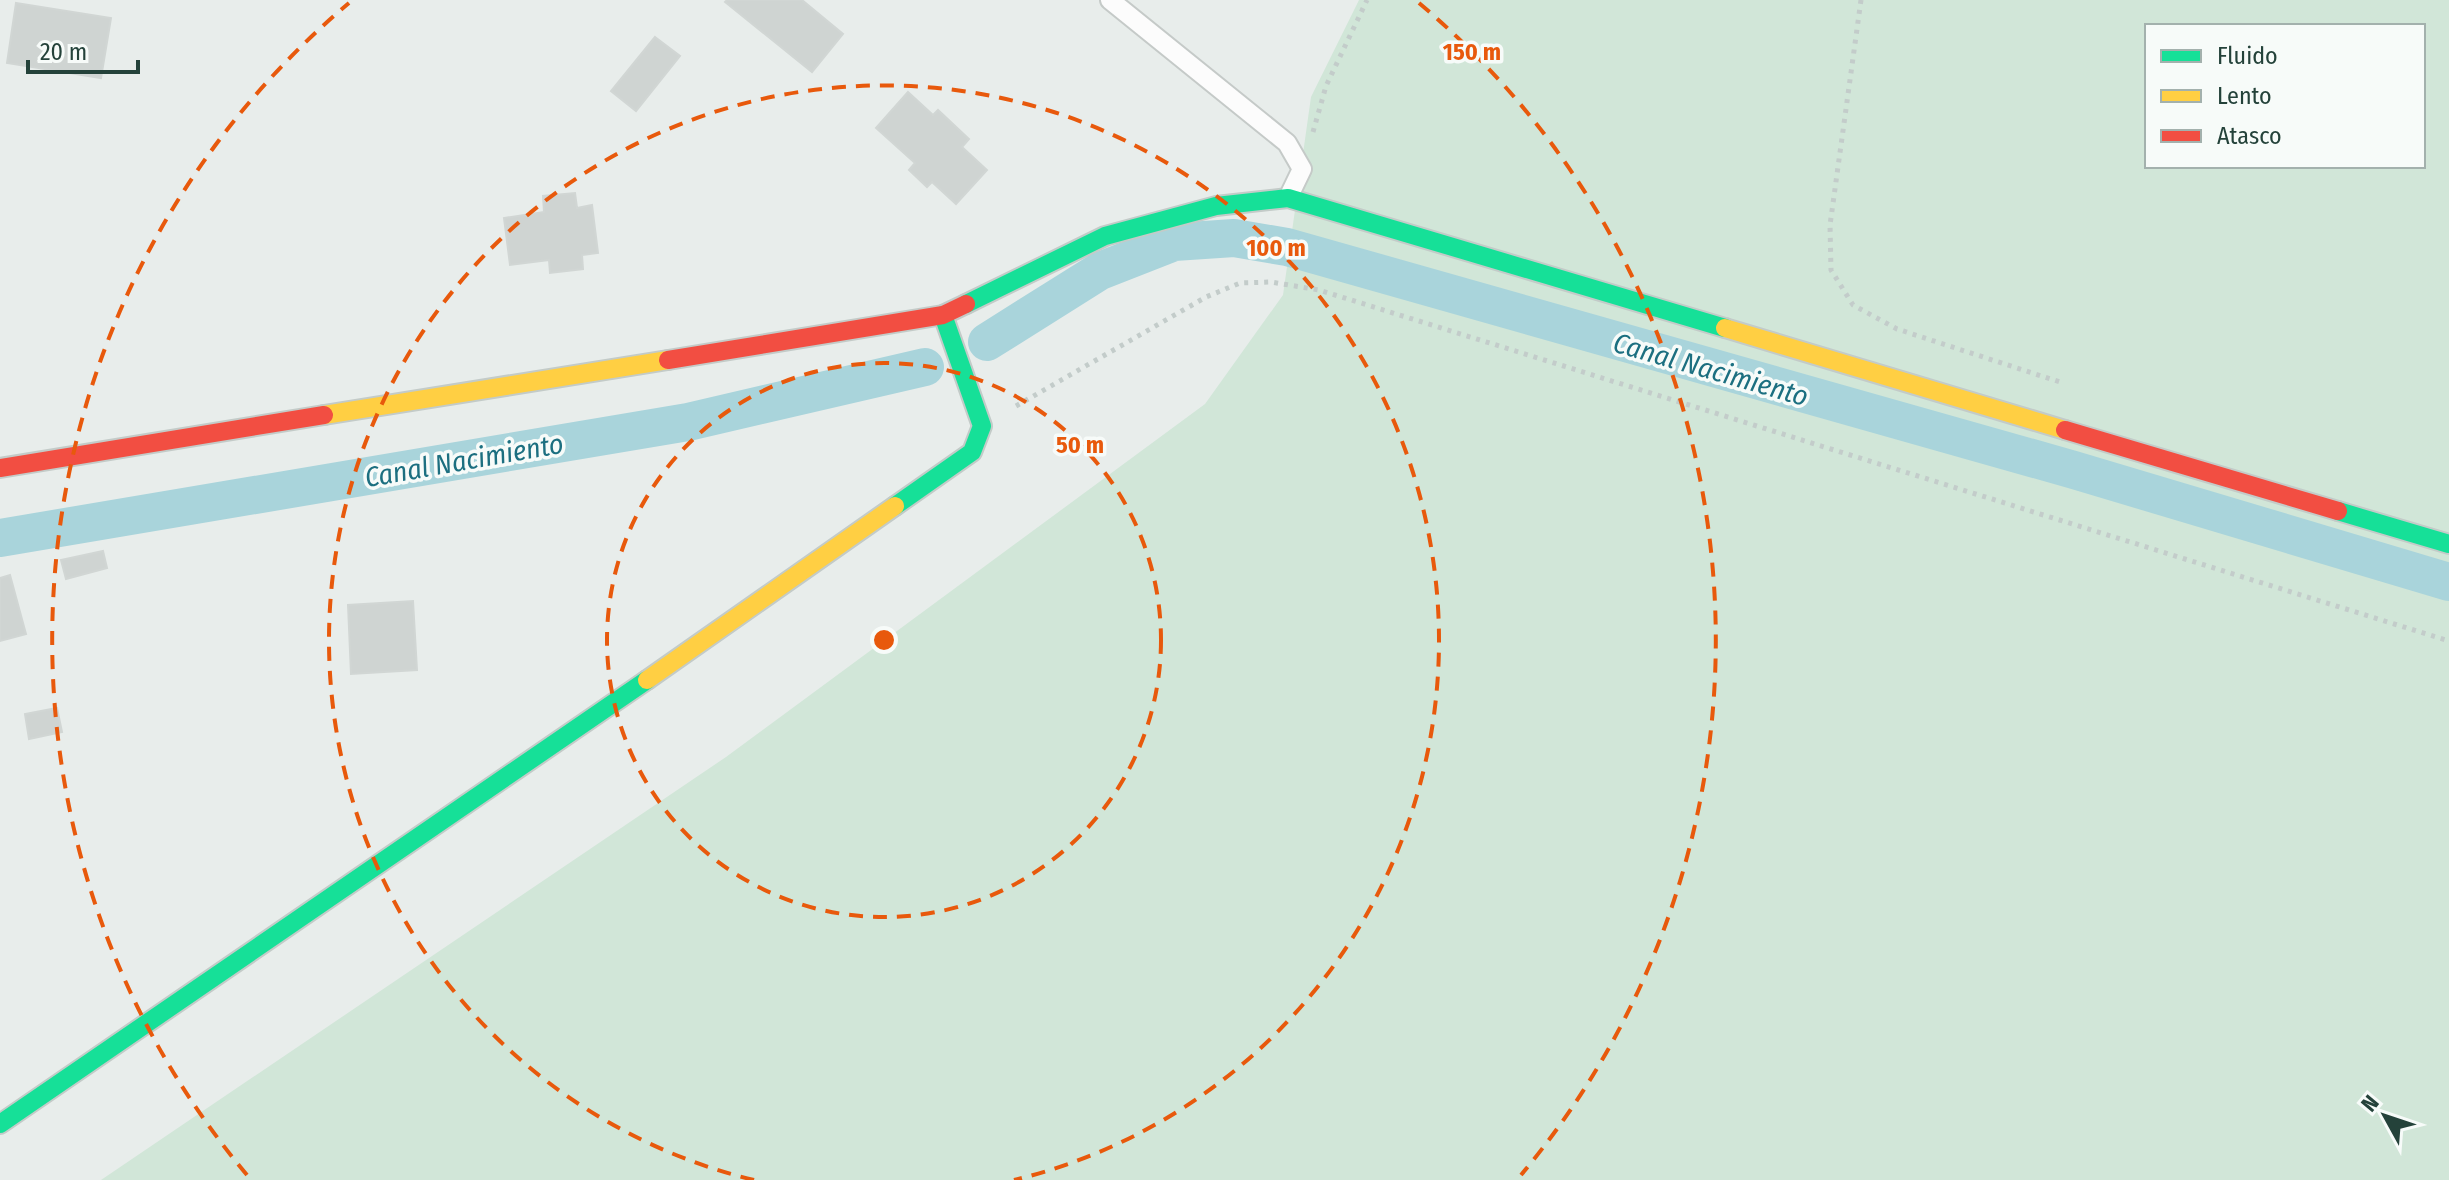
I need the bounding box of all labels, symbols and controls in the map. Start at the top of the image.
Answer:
scale bar [28,24,138,74]
legend [2145,24,2425,168]
text: 20 m [40,38,87,66]
text: 150 m [1443,38,1501,66]
text: Fluido [2217,42,2278,70]
text: Lento [2217,82,2272,110]
text: Atasco [2217,122,2282,150]
text: 100 m [1246,234,1306,262]
water label: Canal Nacimiento [1610,326,1812,413]
water label: Canal Nacimiento [362,427,566,494]
text: 50 m [1056,431,1104,459]
centre of rings [870,626,898,654]
north arrow [2345,1076,2425,1156]
text: N [2355,1090,2385,1117]

